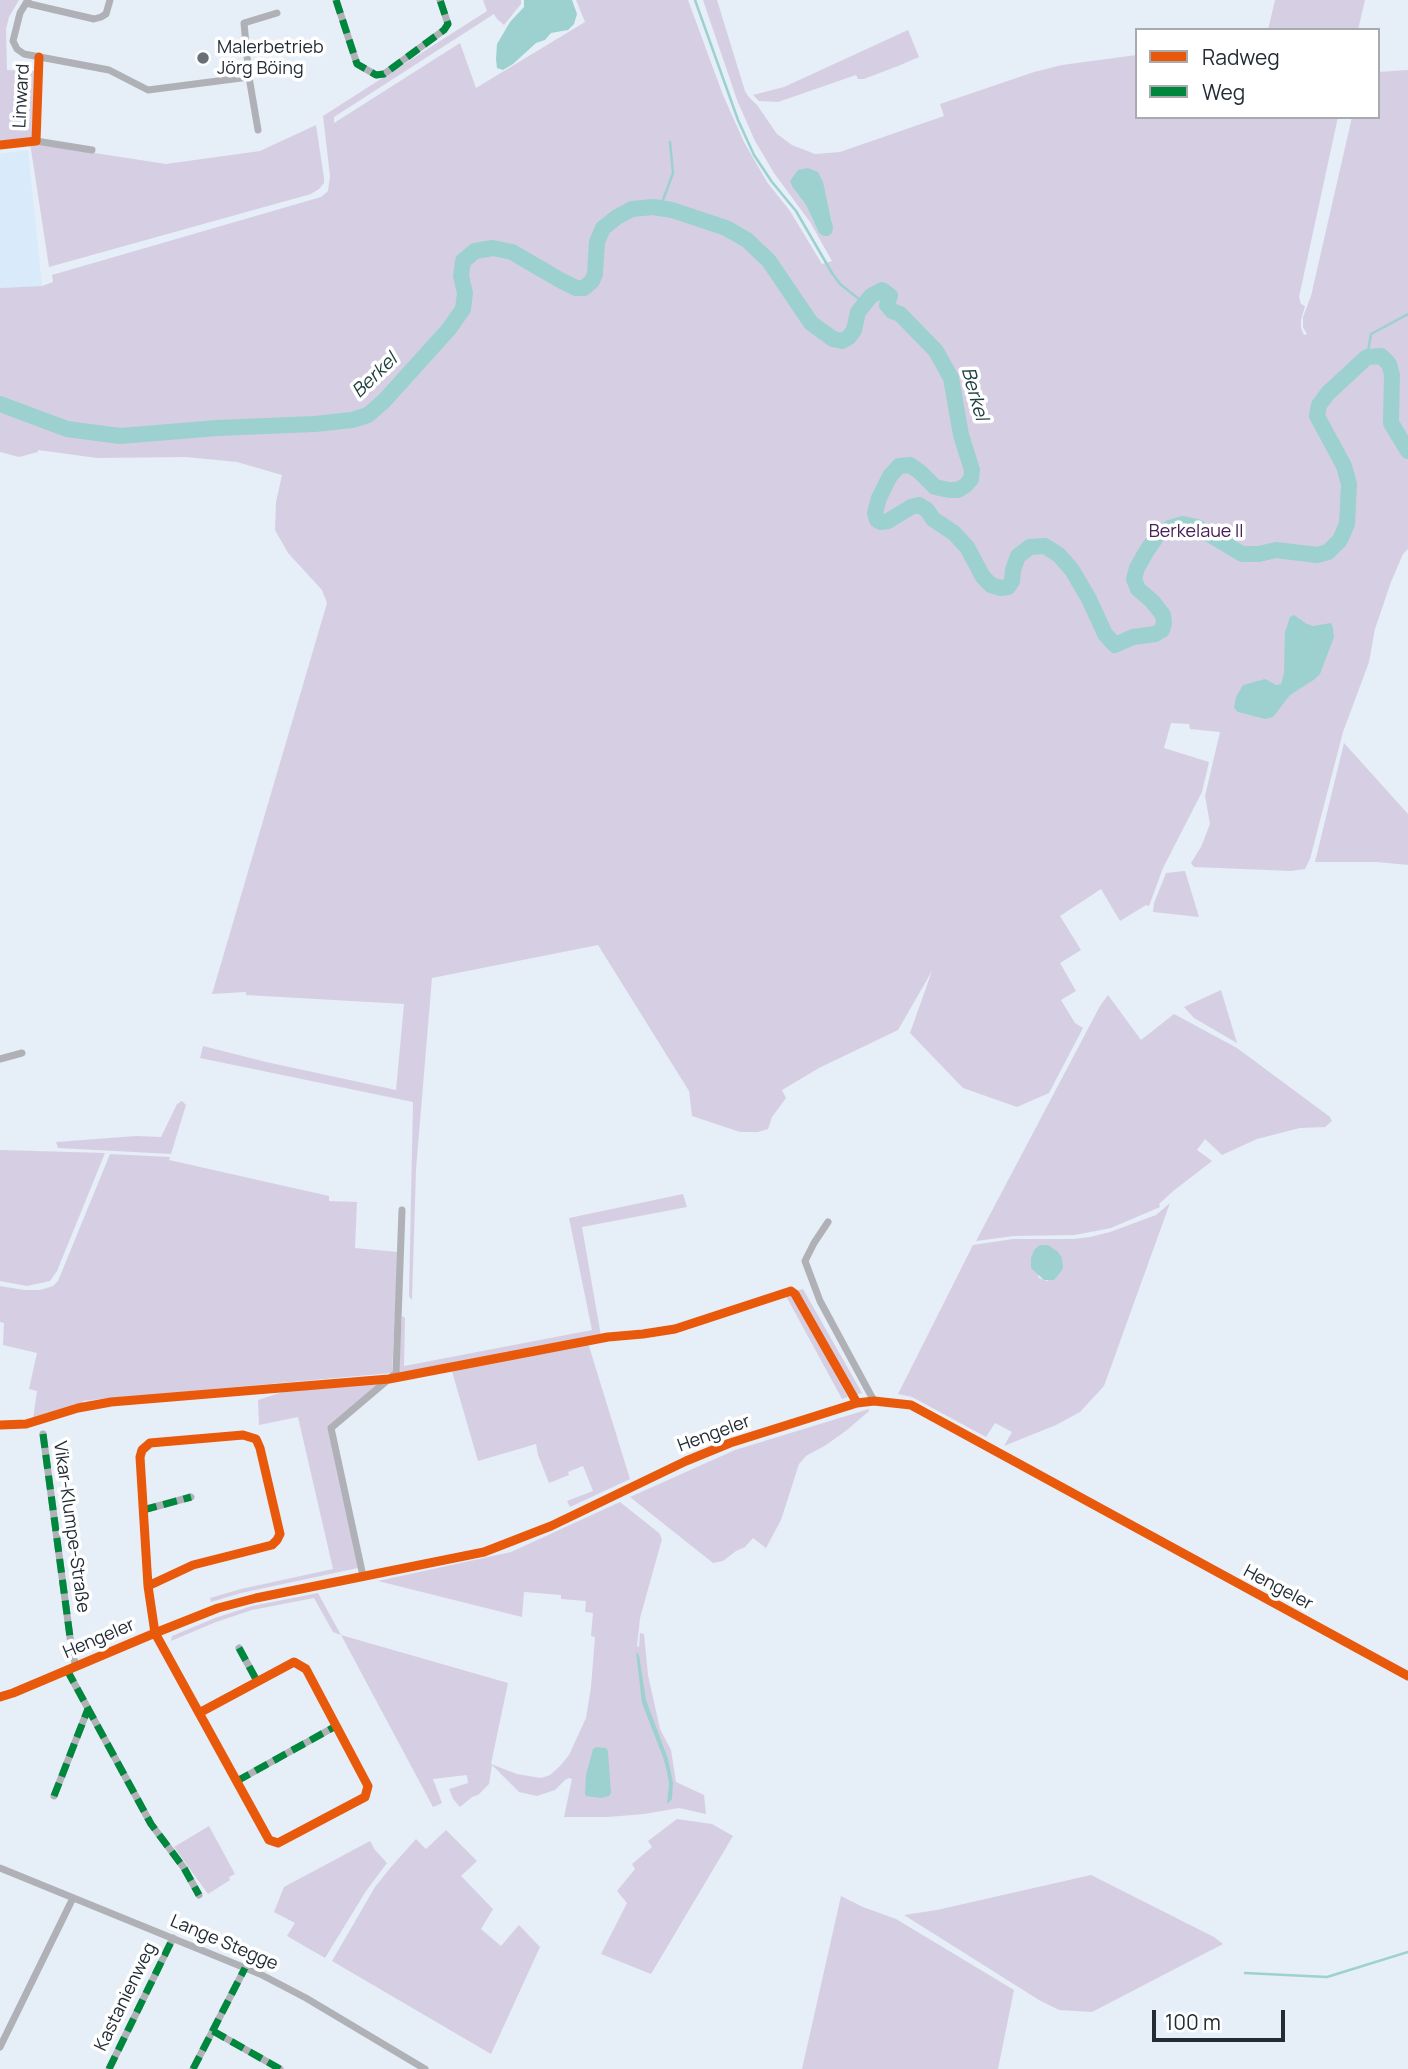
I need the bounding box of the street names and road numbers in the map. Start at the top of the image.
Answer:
street label: Linward [10,63,34,129]
street label: Hengeler [675,1411,753,1457]
street label: Vikar-Klumpe-Straße [48,1440,94,1614]
street label: Hengeler [1240,1561,1316,1615]
street label: Hengeler [60,1614,138,1664]
street label: Lange Stegge [167,1911,281,1975]
street label: Kastanienweg [90,1939,162,2055]

